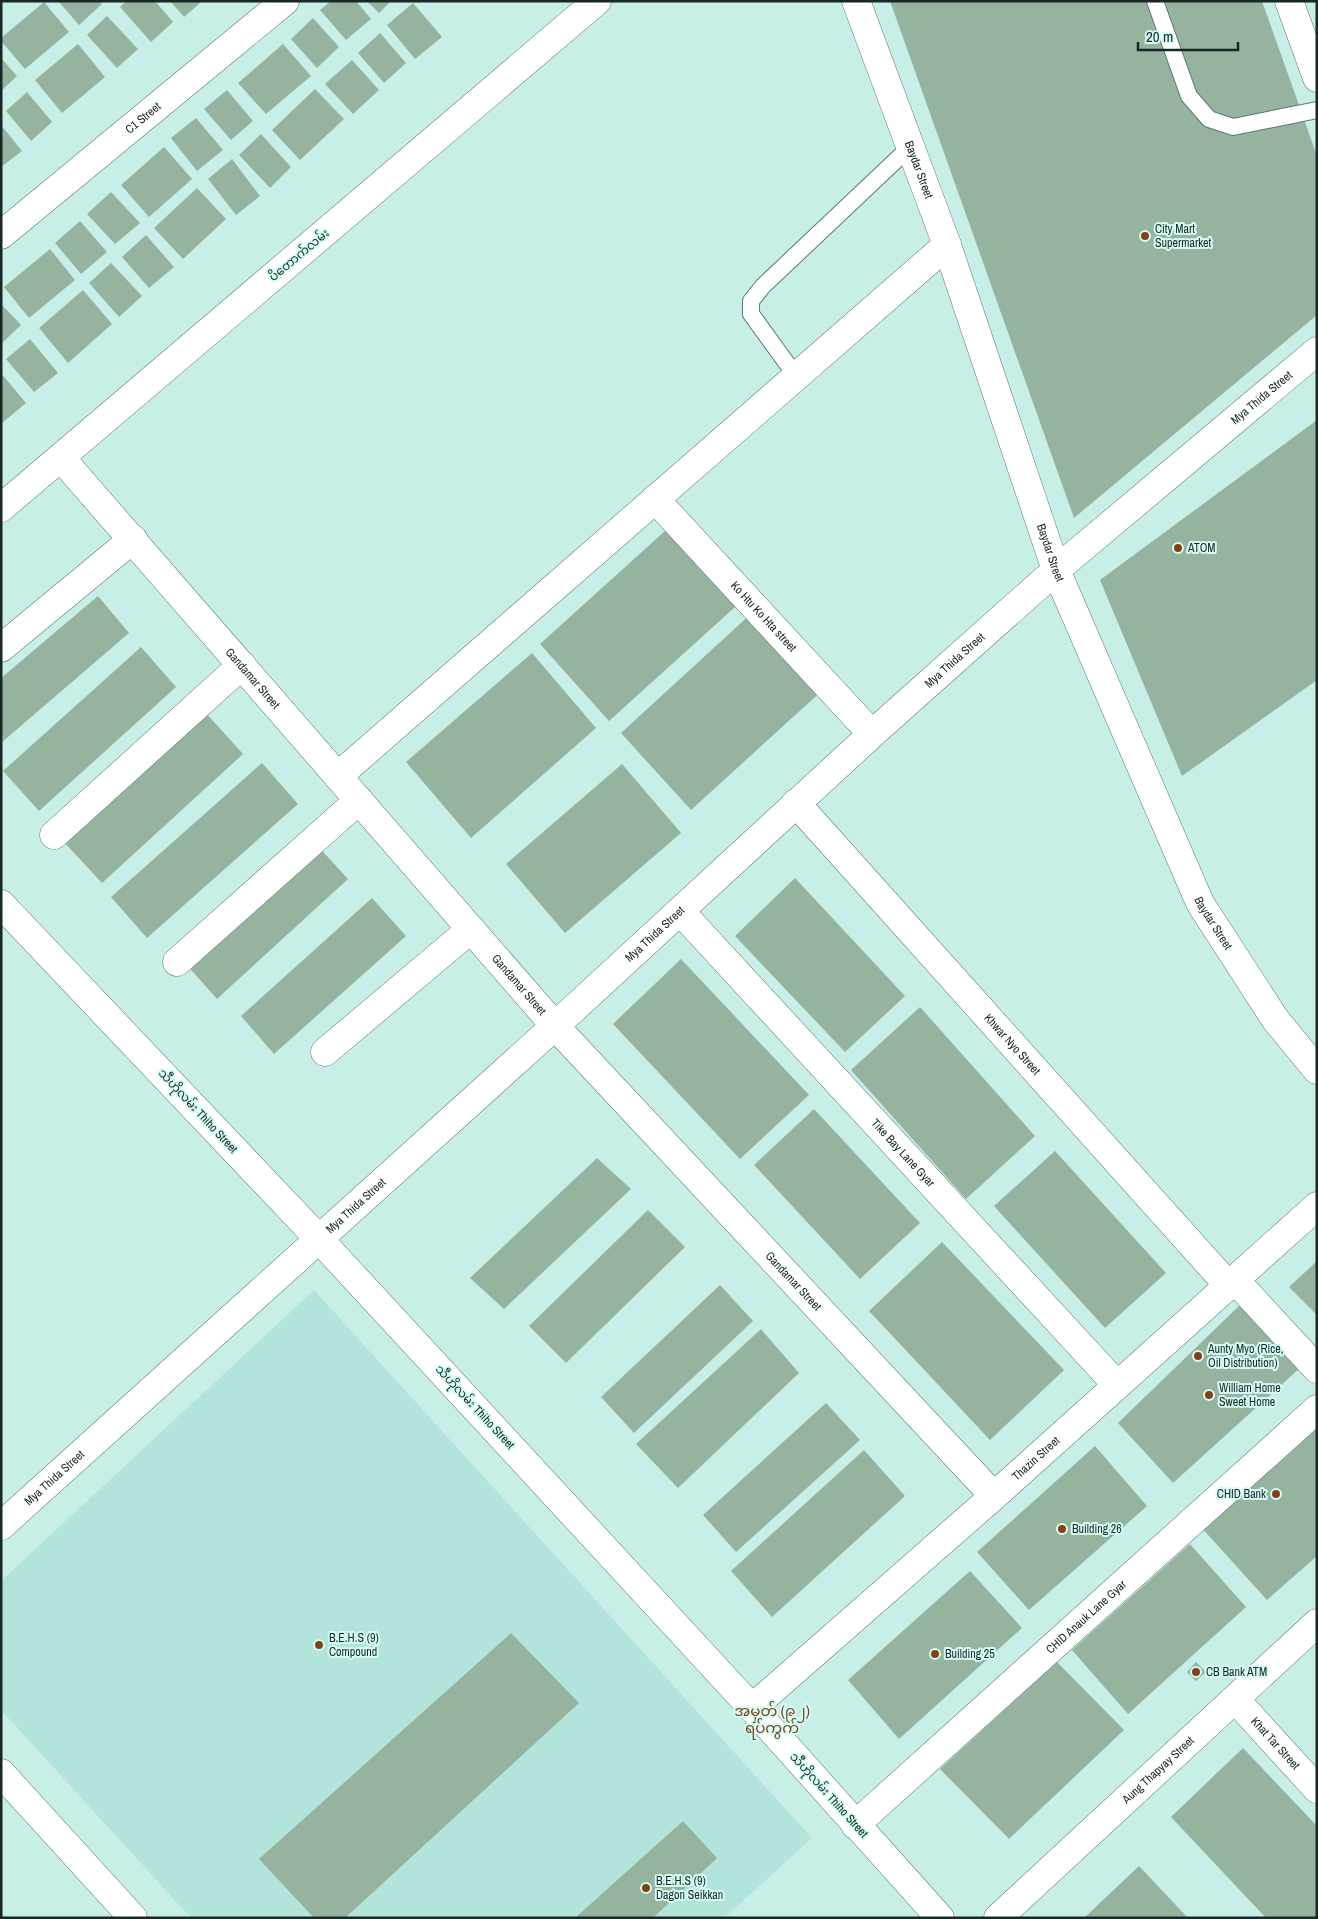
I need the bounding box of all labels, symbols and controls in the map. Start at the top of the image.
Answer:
scale bar [1138,20,1238,52]
text: 20 m [1146,26,1173,47]
street label: C1 Street [122,98,164,137]
street label: Baydar Street [901,139,937,201]
place label: City Mart Supermarket [1155,221,1212,251]
street label: ပိတောက်လမ်း [265,224,332,285]
marker: City Mart Supermarket [1139,230,1151,242]
street label: Mya Thida Street [1227,367,1296,428]
street label: Baydar Street [1033,522,1068,584]
place label: ATOM [1187,540,1216,556]
marker: ATOM [1172,542,1184,554]
street label: Ko Htu Ko Hta street [727,578,800,655]
street label: Mya Thida Street [921,629,988,691]
street label: Gandamar Street [222,645,284,712]
street label: Baydar Street [1190,894,1236,953]
street label: Mya Thida Street [622,902,688,965]
street label: Gandamar Street [488,951,550,1019]
street label: Khwar Nyo Street [980,1010,1044,1079]
street label: သီဟိုလမ်း Thiho Street [153,1065,242,1158]
street label: Tike Bay Lane Gyar [867,1115,939,1191]
street label: Mya Thida Street [322,1174,389,1237]
street label: Gandamar Street [762,1248,825,1314]
place label: Aunty Myo (Rice, Oil Distribution) [1207,1341,1283,1371]
marker: Aunty Myo (Rice, Oil Distribution) [1192,1350,1204,1362]
street label: သီဟိုလမ်း Thiho Street [430,1361,519,1454]
place label: William Home Sweet Home [1219,1380,1281,1410]
marker: William Home Sweet Home [1203,1389,1215,1401]
street label: Thazin Street [1008,1433,1063,1484]
street label: Mya Thida Street [21,1446,88,1509]
place label: CHID Bank [1217,1486,1266,1502]
marker: CHID Bank [1270,1488,1282,1500]
place label: Building 26 [1072,1521,1122,1537]
marker: Building 26 [1056,1523,1068,1535]
street label: CHID Anauk Lane Gyar [1042,1576,1130,1657]
place label: B.E.H.S (9) Compound [329,1630,379,1660]
marker: B.E.H.S (9) Compound [313,1639,325,1651]
place label: Building 25 [945,1646,995,1662]
marker: Building 25 [929,1648,941,1660]
place label: CB Bank ATM [1206,1664,1267,1680]
marker: CB Bank ATM [1190,1666,1202,1678]
district label: အမှတ် (၉၂) ရပ်ကွက် [734,1700,810,1740]
street label: Khat Tar Street [1247,1714,1304,1773]
street label: Aung Thapyay Street [1118,1733,1198,1808]
street label: သီဟိုလမ်း Thiho Street [785,1748,873,1843]
place label: B.E.H.S (9) Dagon Seikkan [656,1873,723,1903]
marker: B.E.H.S (9) Dagon Seikkan [640,1882,652,1894]

